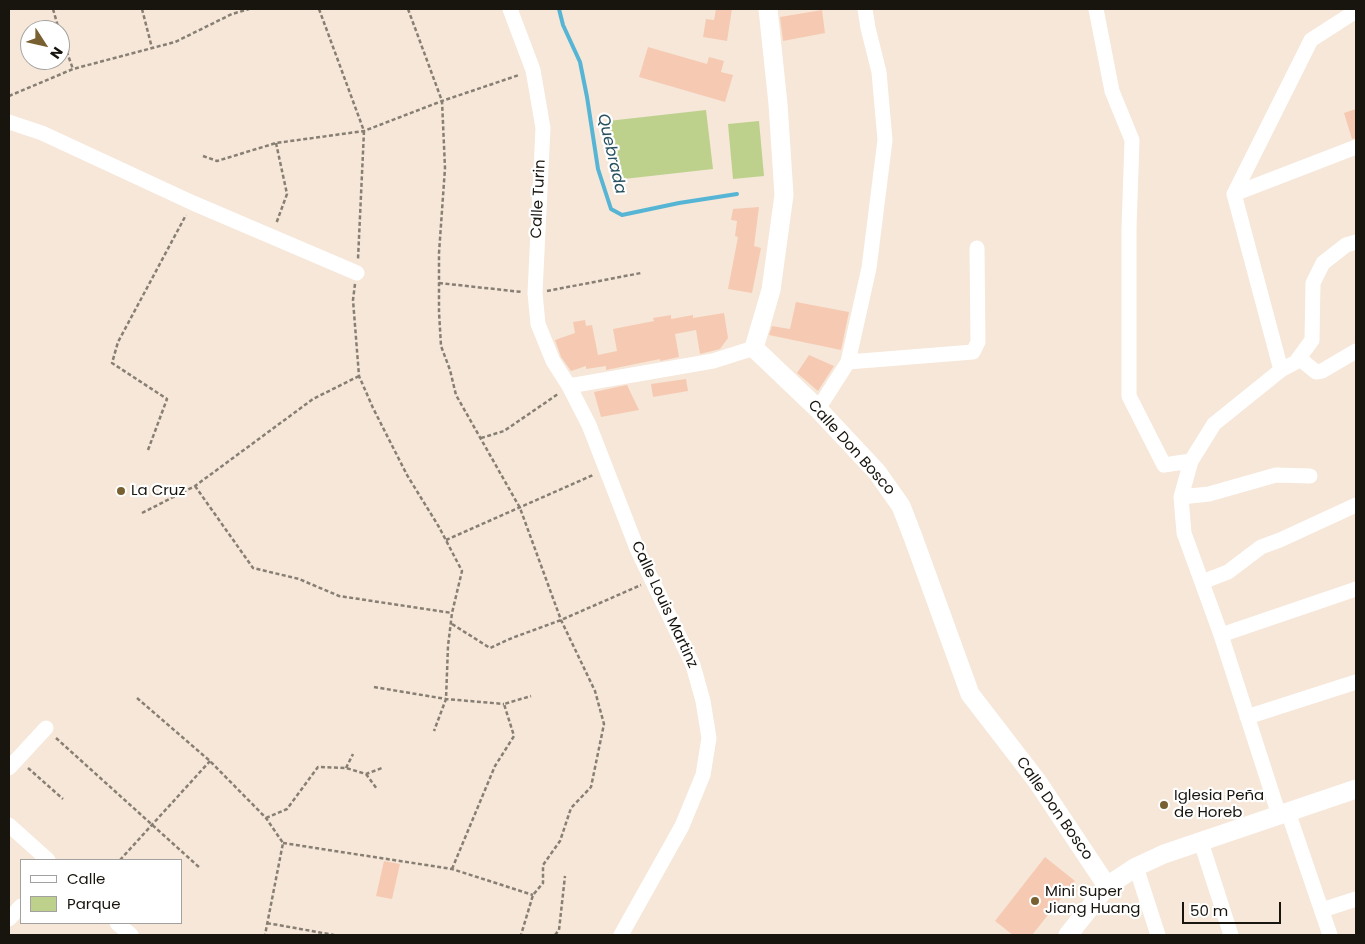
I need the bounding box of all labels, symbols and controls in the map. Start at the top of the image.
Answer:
north arrow [20,20,70,70]
text: N [45,43,68,63]
water label: Quebrada [592,112,630,196]
street label: Calle Turin [528,159,550,239]
street label: Calle Don Bosco [804,397,898,499]
place label: La Cruz [131,482,185,500]
marker: La Cruz [115,485,127,497]
street label: Calle Louis Martinz [627,539,701,671]
street label: Calle Don Bosco [1012,754,1096,864]
place label: Iglesia Peña de Horeb [1174,787,1264,822]
marker: Iglesia Peña de Horeb [1158,799,1170,811]
legend [20,859,182,924]
text: Calle [67,868,105,889]
place label: Mini Super Jiang Huang [1045,883,1140,918]
scale bar [1185,892,1284,924]
text: Parque [67,893,120,914]
marker: Mini Super Jiang Huang [1029,895,1041,907]
text: 50 m [1190,900,1228,921]

